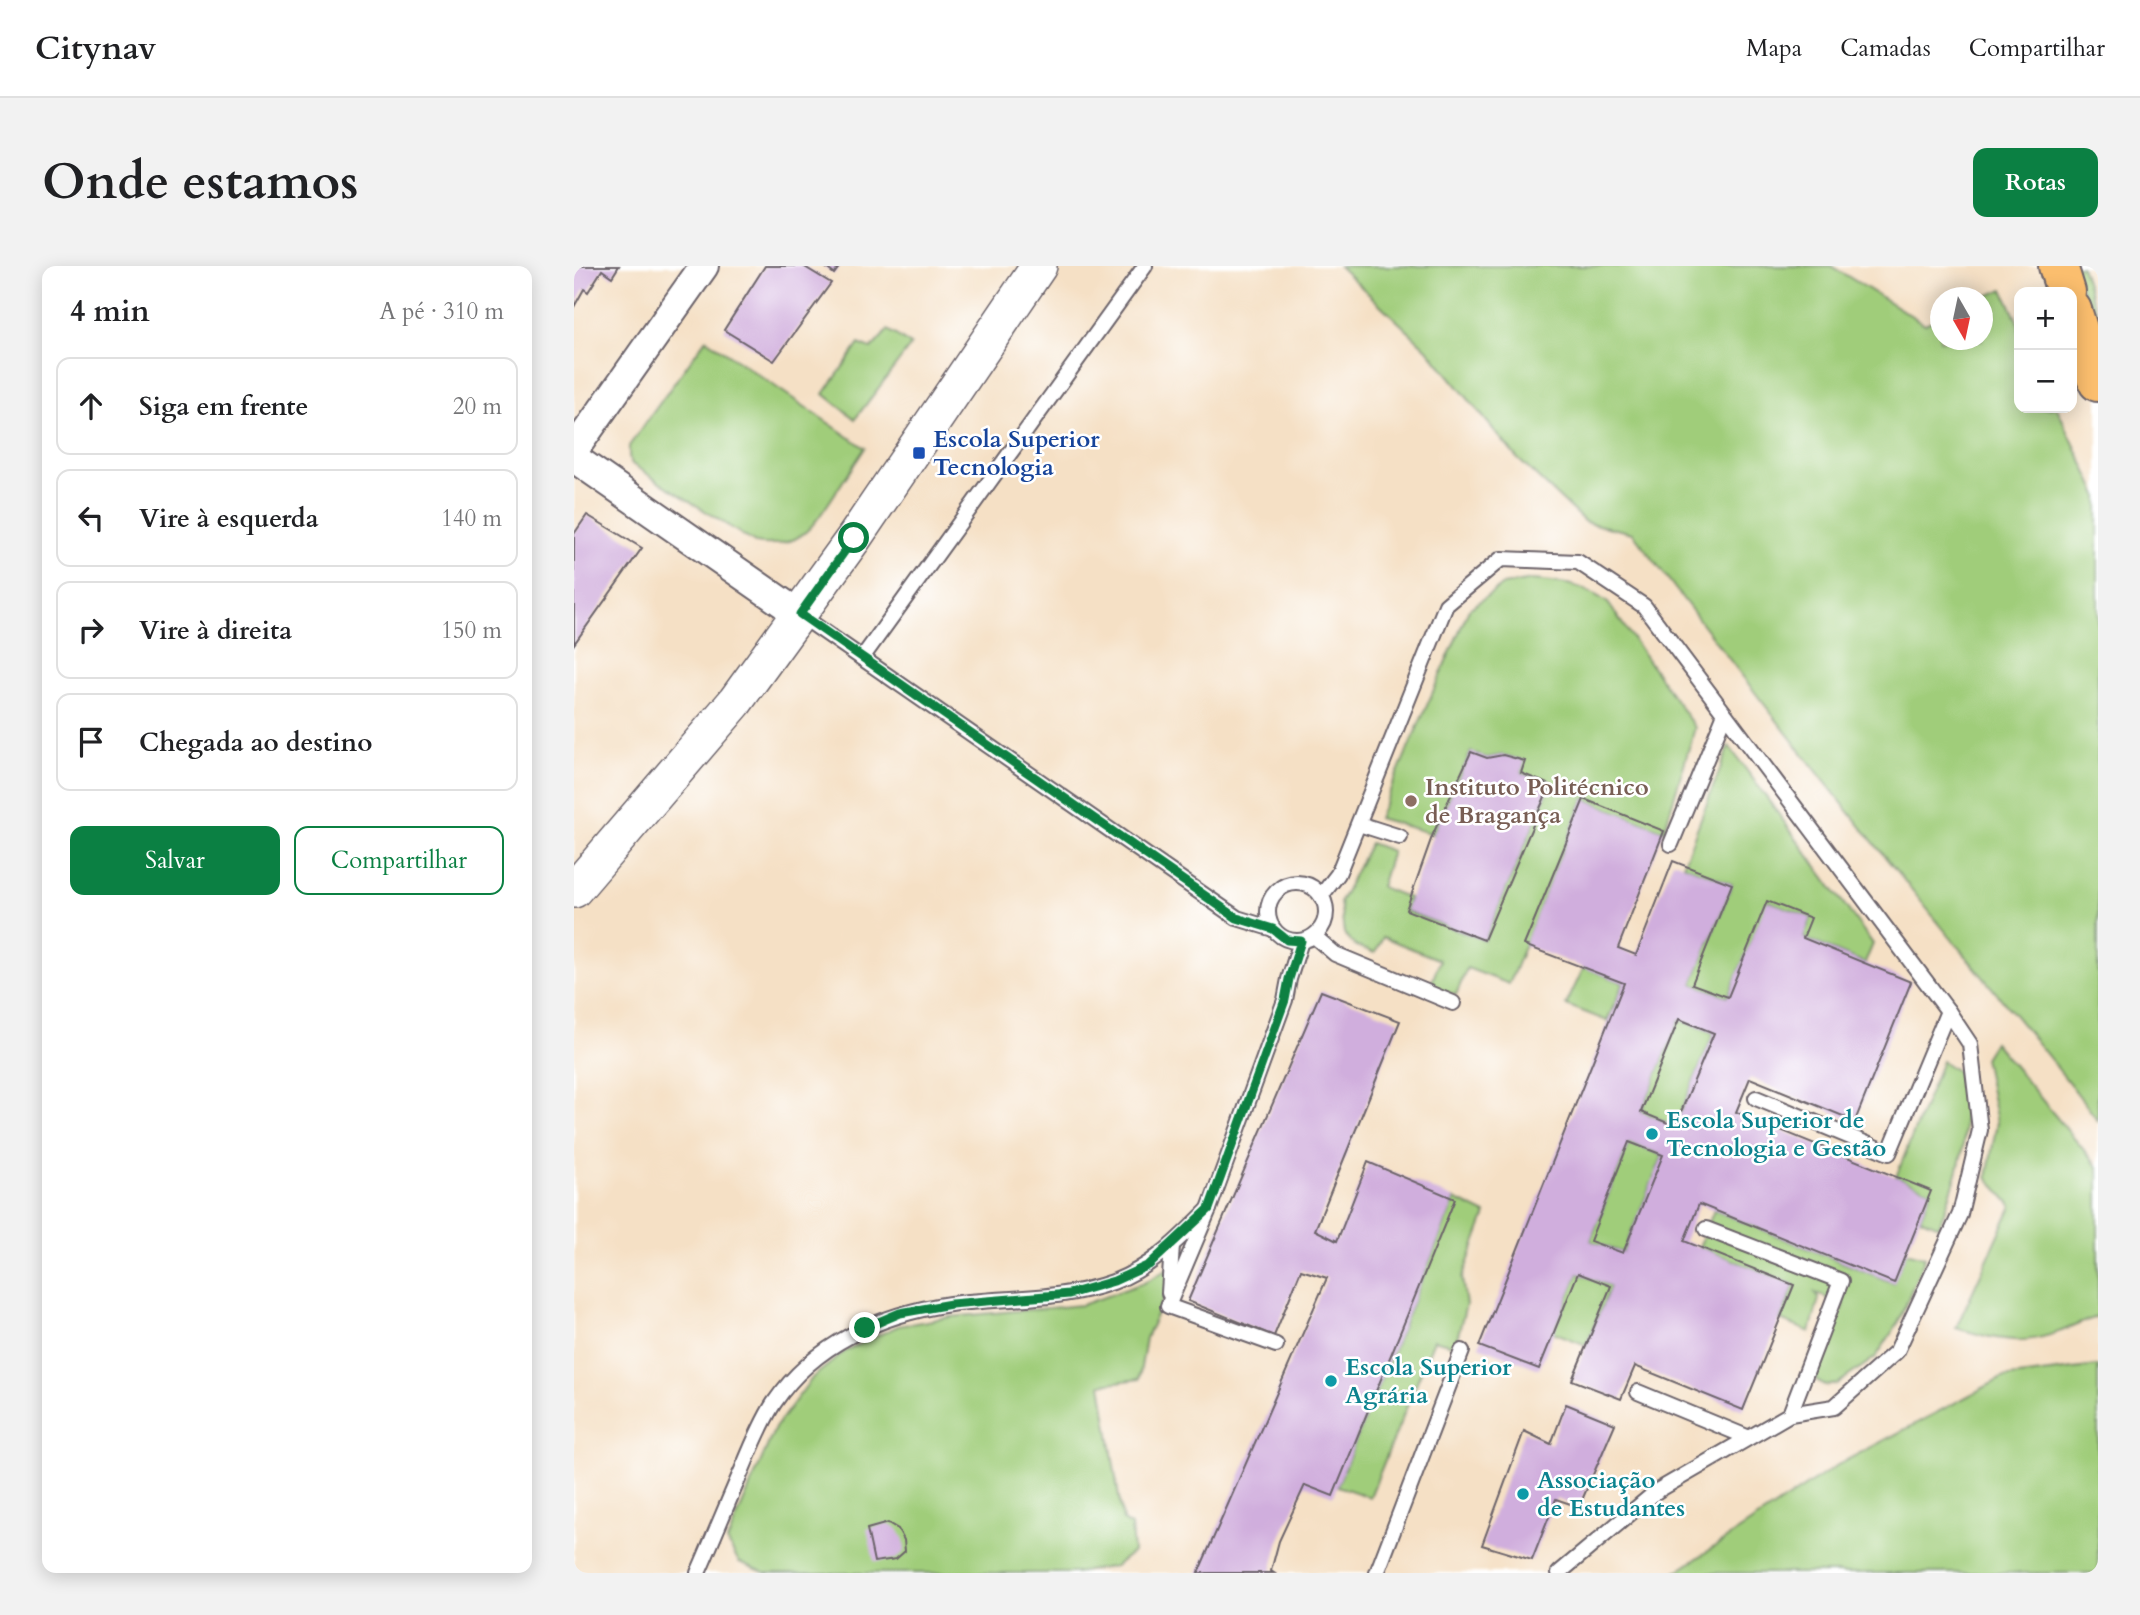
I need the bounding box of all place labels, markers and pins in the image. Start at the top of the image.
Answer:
place label: Escola Superior Tecnologia [933,423,1100,484]
marker: Escola Superior Tecnologia [911,445,927,461]
place label: Instituto Politécnico de Bragança [1425,771,1649,832]
marker: Instituto Politécnico de Bragança [1403,793,1419,809]
place label: Escola Superior de Tecnologia e Gestão [1666,1104,1886,1165]
marker: Escola Superior de Tecnologia e Gestão [1644,1126,1660,1142]
place label: Escola Superior Agrária [1345,1351,1512,1412]
marker: Escola Superior Agrária [1323,1373,1339,1389]
place label: Associação de Estudantes [1537,1464,1685,1525]
marker: Associação de Estudantes [1515,1486,1531,1502]

